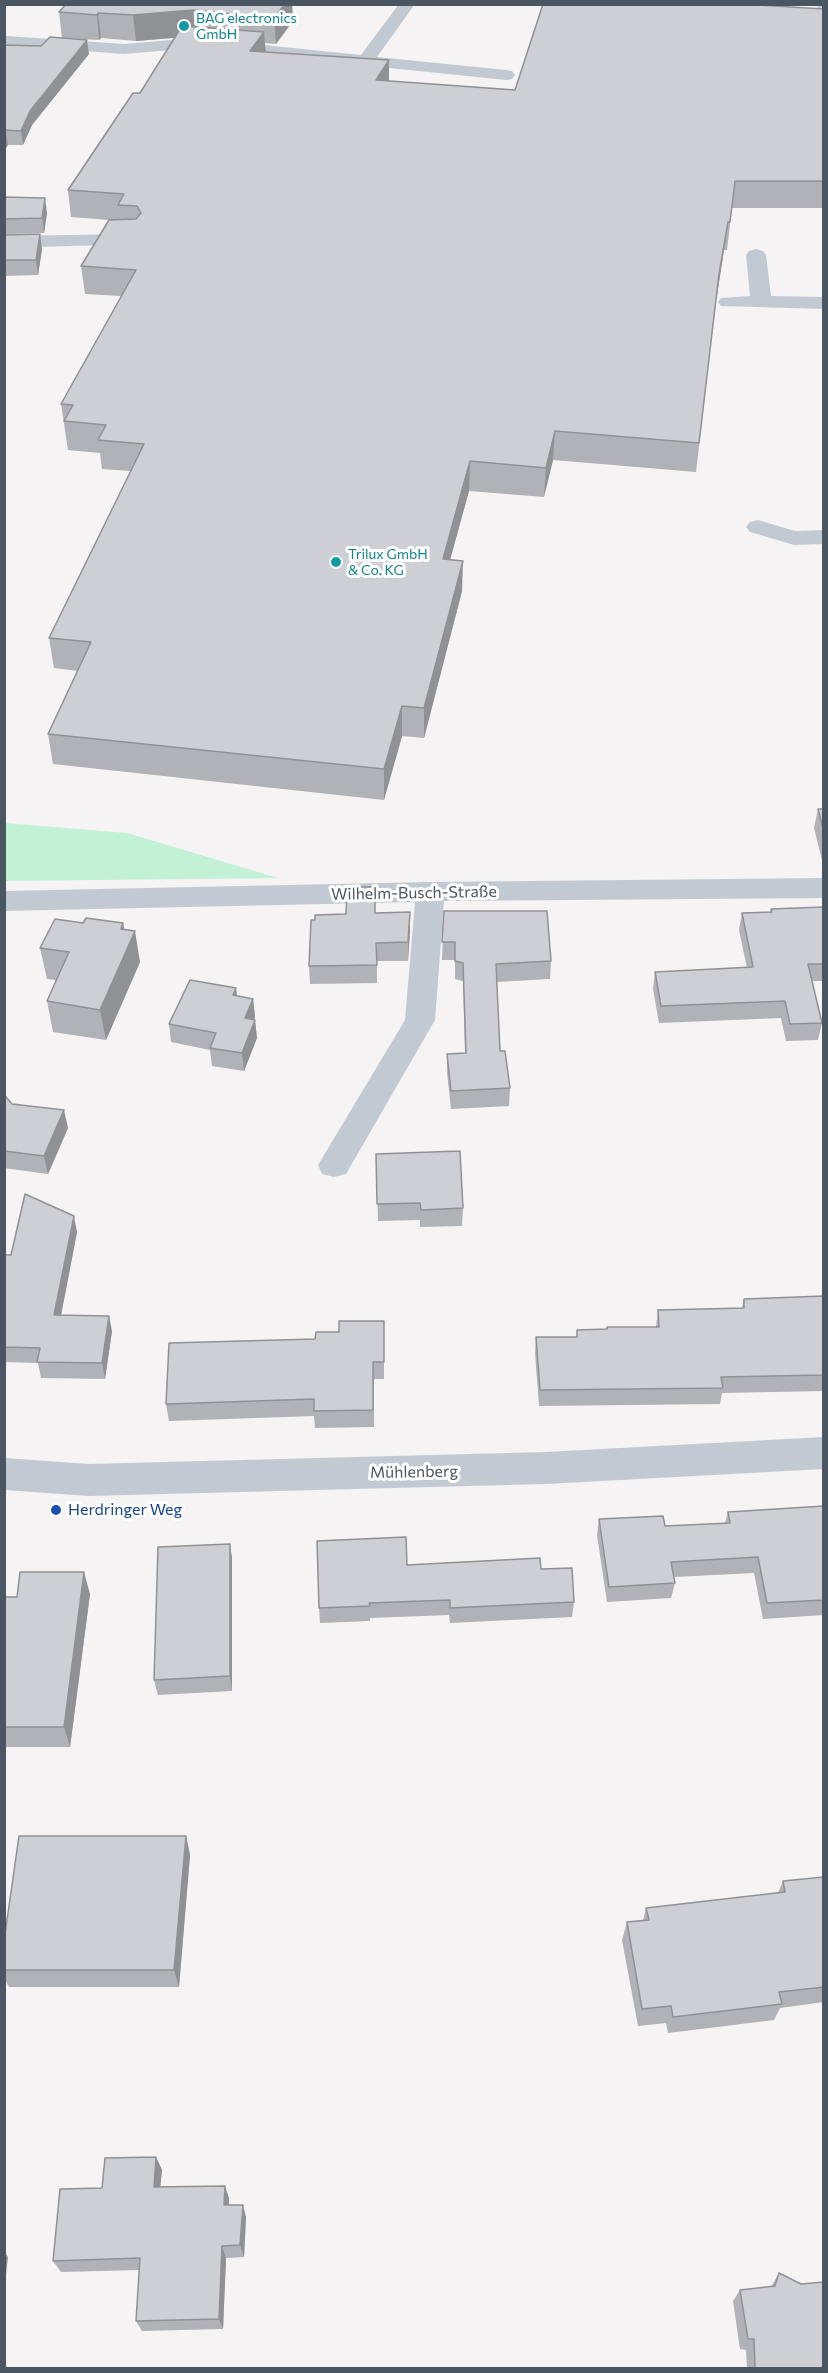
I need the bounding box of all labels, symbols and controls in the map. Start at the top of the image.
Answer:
place label: BAG electronics GmbH [196,10,297,42]
marker: BAG electronics GmbH [177,19,191,33]
place label: Trilux GmbH & Co. KG [348,546,428,578]
marker: Trilux GmbH & Co. KG [329,555,343,569]
street label: Wilhelm-Busch-Straße [331,882,497,904]
street label: Mühlenberg [370,1462,458,1482]
place label: Herdringer Weg [68,1500,182,1520]
marker: Herdringer Weg [49,1503,63,1517]

